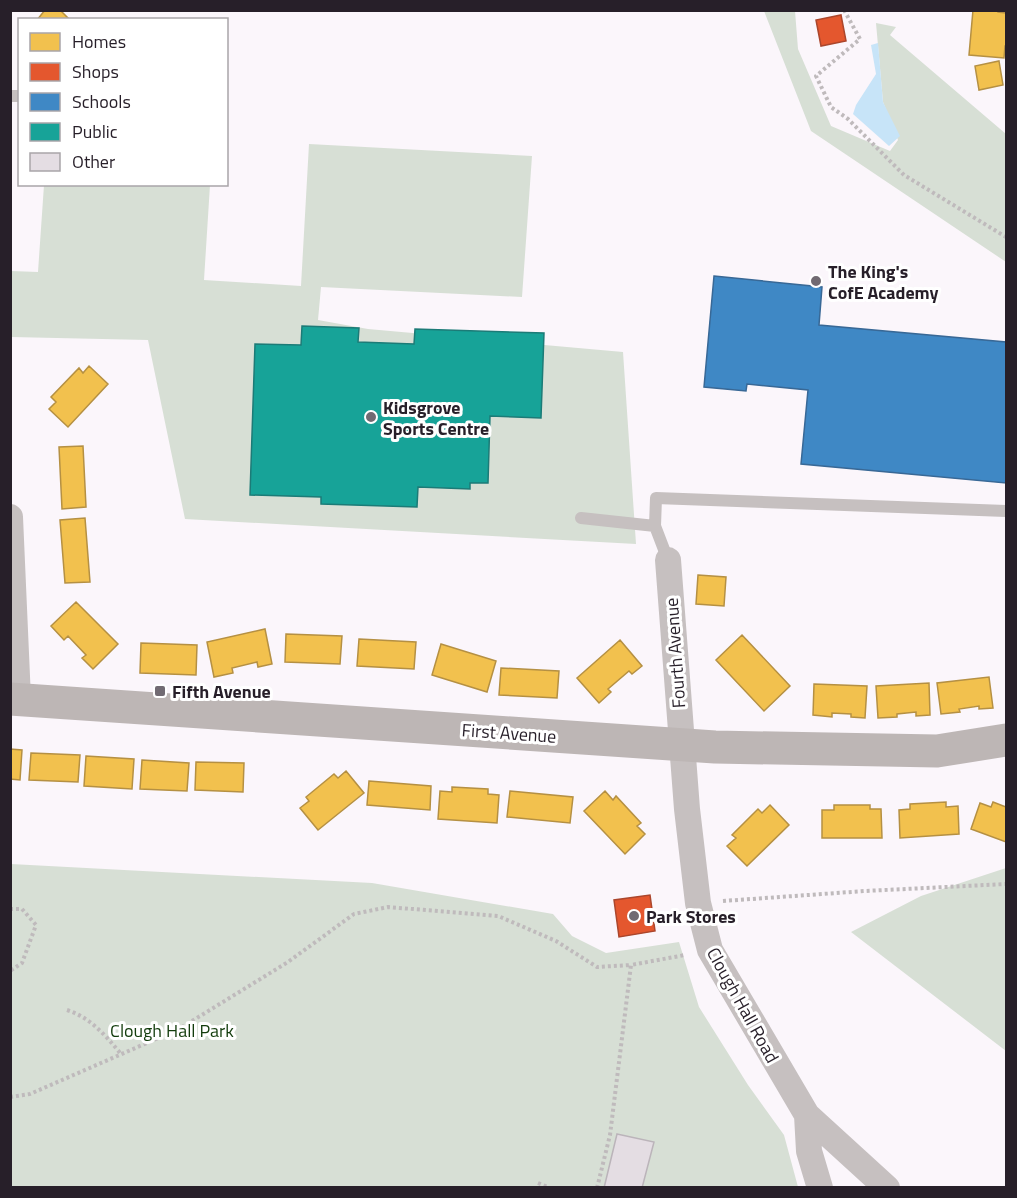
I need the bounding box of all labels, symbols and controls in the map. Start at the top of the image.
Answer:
legend [18,18,228,186]
text: Homes [72,28,126,55]
text: Shops [72,58,119,85]
text: Schools [72,88,131,115]
text: Public [72,118,118,145]
text: Other [72,148,115,175]
place label: The King's CofE Academy [828,258,939,306]
marker: The King's CofE Academy [809,274,823,288]
place label: Kidsgrove Sports Centre [383,394,489,442]
marker: Kidsgrove Sports Centre [364,410,378,424]
street label: Fourth Avenue [658,597,692,709]
place label: Fifth Avenue [172,678,271,705]
marker: Fifth Avenue [153,684,167,698]
street label: First Avenue [461,716,557,750]
place label: Park Stores [646,903,736,930]
marker: Park Stores [627,909,641,923]
street label: Clough Hall Road [700,942,786,1068]
park label: Clough Hall Park [110,1017,234,1044]

